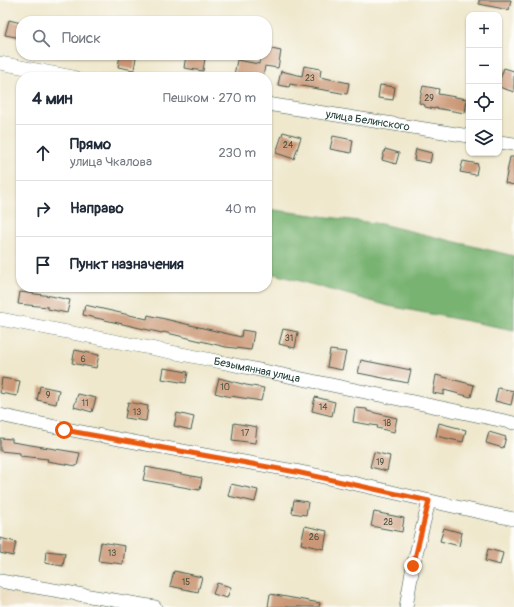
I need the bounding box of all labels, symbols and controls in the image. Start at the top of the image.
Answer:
map controls [466,12,502,156]
button: + [466,12,502,48]
search box [16,16,272,60]
icon: search [30,27,52,49]
text: Поиск [62,29,101,48]
button: − [466,48,502,84]
house number: 23 [305,73,315,84]
button: locate [466,84,502,120]
text: 4 мин [32,88,73,109]
text: Пешком · 270 m [163,90,256,106]
house number: 29 [424,93,434,104]
street label: улица Белинского [324,107,411,133]
button: layers [466,120,502,156]
text: Прямо [70,135,111,154]
house number: 24 [283,140,294,151]
icon: ahead [32,142,54,164]
text: 230 m [219,145,256,161]
text: улица Чкалова [70,154,152,170]
icon: right [32,198,54,220]
text: Направо [70,199,124,218]
text: 40 m [225,201,256,217]
icon: arrive [32,254,54,276]
text: Пункт назначения [70,255,184,274]
house number: 31 [285,333,293,344]
house number: 6 [80,354,86,365]
street label: Безымянная улица [213,354,301,385]
house number: 10 [220,382,230,393]
house number: 9 [46,390,51,401]
house number: 11 [81,398,89,409]
house number: 14 [319,402,328,413]
house number: 13 [133,407,141,418]
house number: 18 [383,418,391,429]
route start [55,421,73,439]
house number: 17 [241,428,249,439]
house number: 19 [376,457,384,468]
house number: 28 [383,517,393,528]
house number: 26 [309,532,319,543]
house number: 13 [108,548,116,559]
route end [404,557,422,575]
house number: 15 [182,577,190,588]

